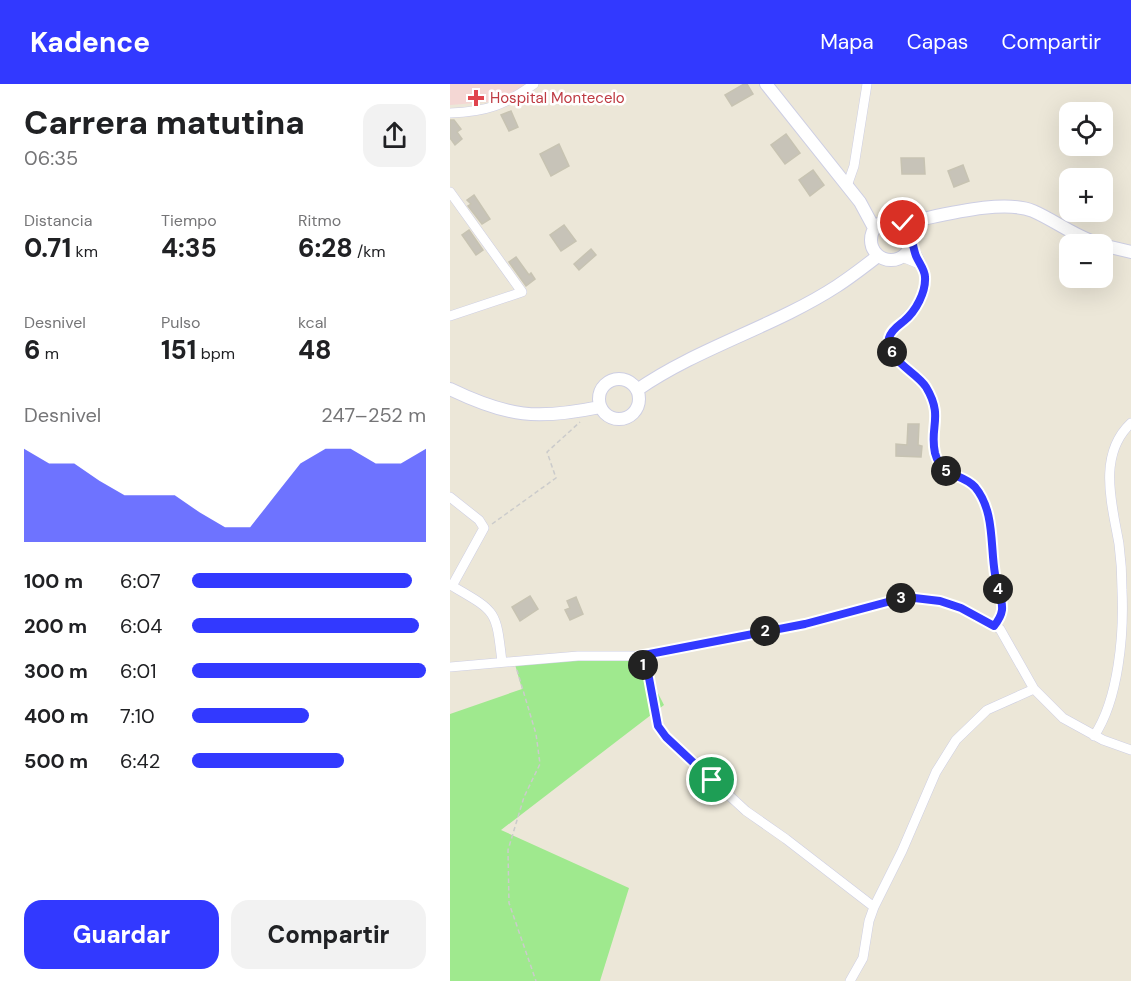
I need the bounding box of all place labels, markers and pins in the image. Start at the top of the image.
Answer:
place label: Hospital Montecelo [490,88,625,108]
marker: Hospital Montecelo [467,89,485,107]
pin [877,197,928,248]
pin: 6 [877,337,907,367]
pin: 5 [931,456,961,486]
pin: 4 [983,574,1013,604]
pin: 3 [886,583,916,613]
pin: 2 [750,616,780,646]
pin: 1 [628,650,658,680]
pin [686,754,737,805]

